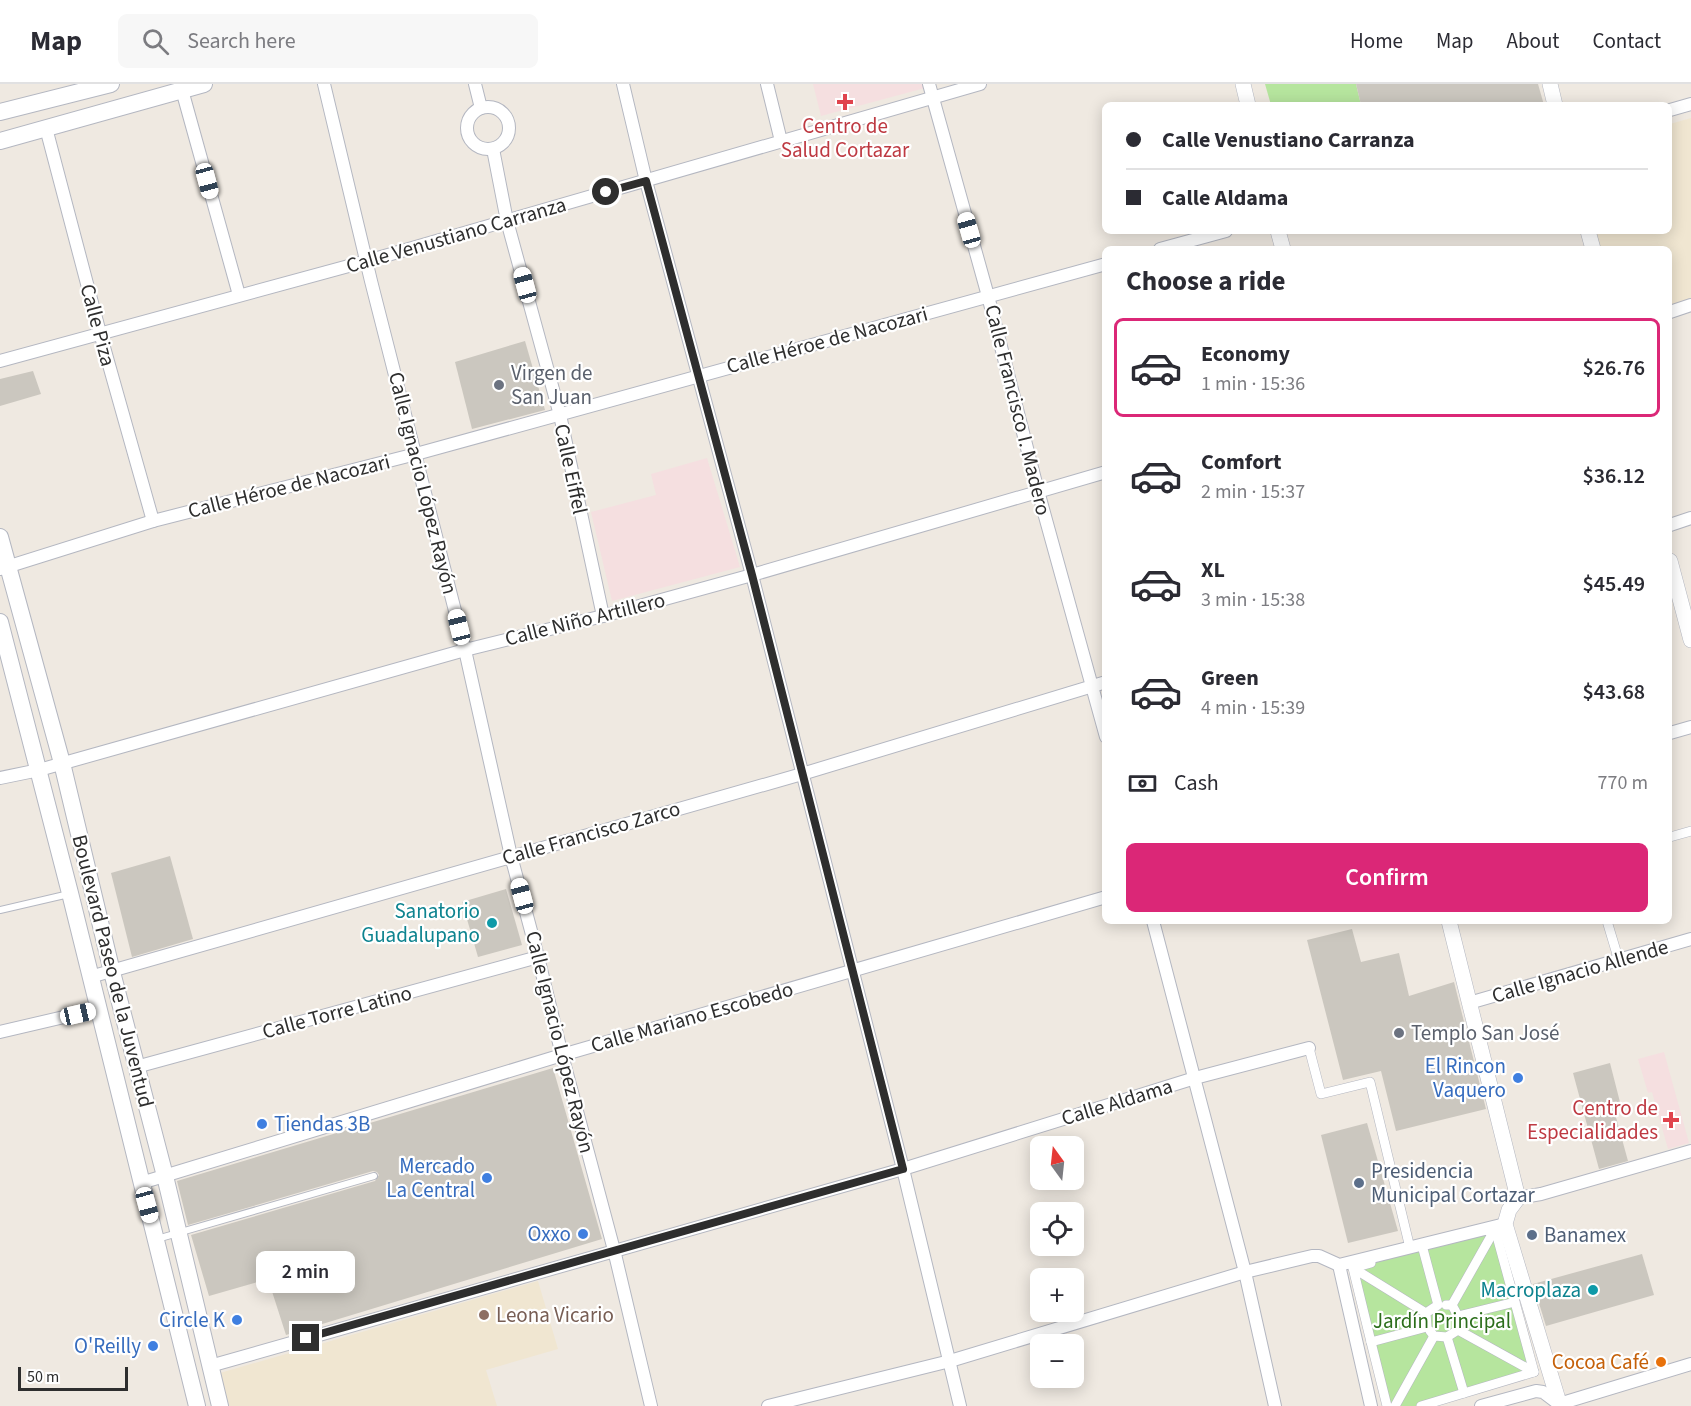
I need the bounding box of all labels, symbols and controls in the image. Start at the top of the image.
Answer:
search box [118,14,538,68]
text: Map [30,21,82,61]
icon: search [139,25,172,58]
text: Search here [187,25,296,57]
text: Home [1350,26,1403,56]
text: Map [1436,26,1474,56]
text: About [1507,26,1559,56]
text: Contact [1592,26,1661,56]
marker: Centro de Salud Cortazar [836,93,854,111]
place label: Centro de Salud Cortazar [781,111,910,165]
text: Calle Venustiano Carranza [1162,124,1415,156]
car [194,161,220,201]
route start [592,178,619,205]
text: Calle Aldama [1162,182,1288,214]
street label: Calle Venustiano Carranza [342,189,570,281]
car [955,210,983,250]
text: Choose a ride [1126,262,1286,301]
car [512,265,538,305]
street label: Calle Piza [73,281,123,369]
street label: Calle Héroe de Nacozari [723,299,931,381]
street label: Calle Francisco I. Madero [977,301,1059,519]
text: Economy [1201,338,1290,370]
icon: car [1129,341,1183,395]
text: $26.76 [1583,352,1645,384]
place label: Virgen de San Juan [511,358,593,412]
street label: Calle Ignacio López Rayón [381,369,465,597]
text: 1 min · 15:36 [1201,370,1305,398]
marker: Virgen de San Juan [492,378,506,392]
street label: Calle Eiffel [547,421,595,517]
street label: Calle Héroe de Nacozari [185,446,393,526]
text: Comfort [1201,446,1282,478]
icon: car [1129,449,1183,503]
text: $36.12 [1583,460,1645,492]
text: 2 min · 15:37 [1201,478,1305,506]
text: XL [1201,554,1225,586]
icon: car [1129,557,1183,611]
text: $45.49 [1583,568,1645,600]
street label: Calle Niño Artillero [502,585,668,653]
text: 3 min · 15:38 [1201,586,1305,614]
car [446,607,472,647]
text: Green [1201,662,1259,694]
icon: car [1129,665,1183,719]
text: $43.68 [1583,676,1645,708]
text: 4 min · 15:39 [1201,694,1305,722]
icon: cash [1126,767,1159,800]
text: Cash [1174,767,1219,799]
text: 770 m [1598,769,1648,797]
street label: Calle Francisco Zarco [498,793,684,873]
street label: Boulevard Paseo de la Juventud [65,832,161,1110]
button: Confirm [1126,843,1648,912]
car [509,876,535,916]
place label: Sanatorio Guadalupano [361,896,480,950]
marker: Sanatorio Guadalupano [485,916,499,930]
street label: Calle Ignacio López Rayón [518,928,602,1156]
street label: Calle Ignacio Allende [1488,931,1672,1011]
street label: Calle Mariano Escobedo [587,974,797,1060]
street label: Calle Torre Latino [259,978,415,1046]
car [58,1001,98,1027]
place label: Templo San José [1411,1018,1559,1048]
marker: Templo San José [1392,1026,1406,1040]
place label: El Rincon Vaquero [1425,1051,1506,1105]
street label: Calle Aldama [1058,1071,1176,1133]
marker: El Rincon Vaquero [1511,1071,1525,1085]
place label: Centro de Especialidades [1527,1093,1658,1147]
place label: Tiendas 3B [274,1109,370,1139]
marker: Centro de Especialidades [1662,1111,1680,1129]
marker: Tiendas 3B [255,1117,269,1131]
north arrow [1030,1136,1084,1190]
map controls [1030,1136,1084,1388]
place label: Mercado La Central [386,1151,475,1205]
place label: Presidencia Municipal Cortazar [1371,1156,1536,1210]
marker: Mercado La Central [480,1171,494,1185]
marker: Presidencia Municipal Cortazar [1352,1176,1366,1190]
car [134,1185,160,1225]
button: locate [1030,1202,1084,1256]
place label: Oxxo [528,1219,571,1249]
place label: Banamex [1544,1220,1627,1250]
marker: Oxxo [576,1227,590,1241]
marker: Banamex [1525,1228,1539,1242]
callout: 2 min [256,1251,356,1293]
text: 2 min [282,1258,329,1286]
button: + [1030,1268,1084,1322]
place label: Macroplaza [1480,1275,1581,1305]
marker: Macroplaza [1586,1283,1600,1297]
place label: Leona Vicario [496,1300,614,1330]
place label: Circle K [159,1305,226,1335]
park label: Jardín Principal [1373,1306,1511,1336]
marker: Leona Vicario [477,1308,491,1322]
marker: Circle K [230,1313,244,1327]
route end [292,1324,319,1351]
place label: O'Reilly [74,1331,141,1361]
button: − [1030,1334,1084,1388]
marker: O'Reilly [146,1339,160,1353]
place label: Cocoa Café [1552,1347,1649,1377]
marker: Cocoa Café [1654,1355,1668,1369]
scale bar [18,1364,128,1392]
text: 50 m [27,1366,59,1388]

